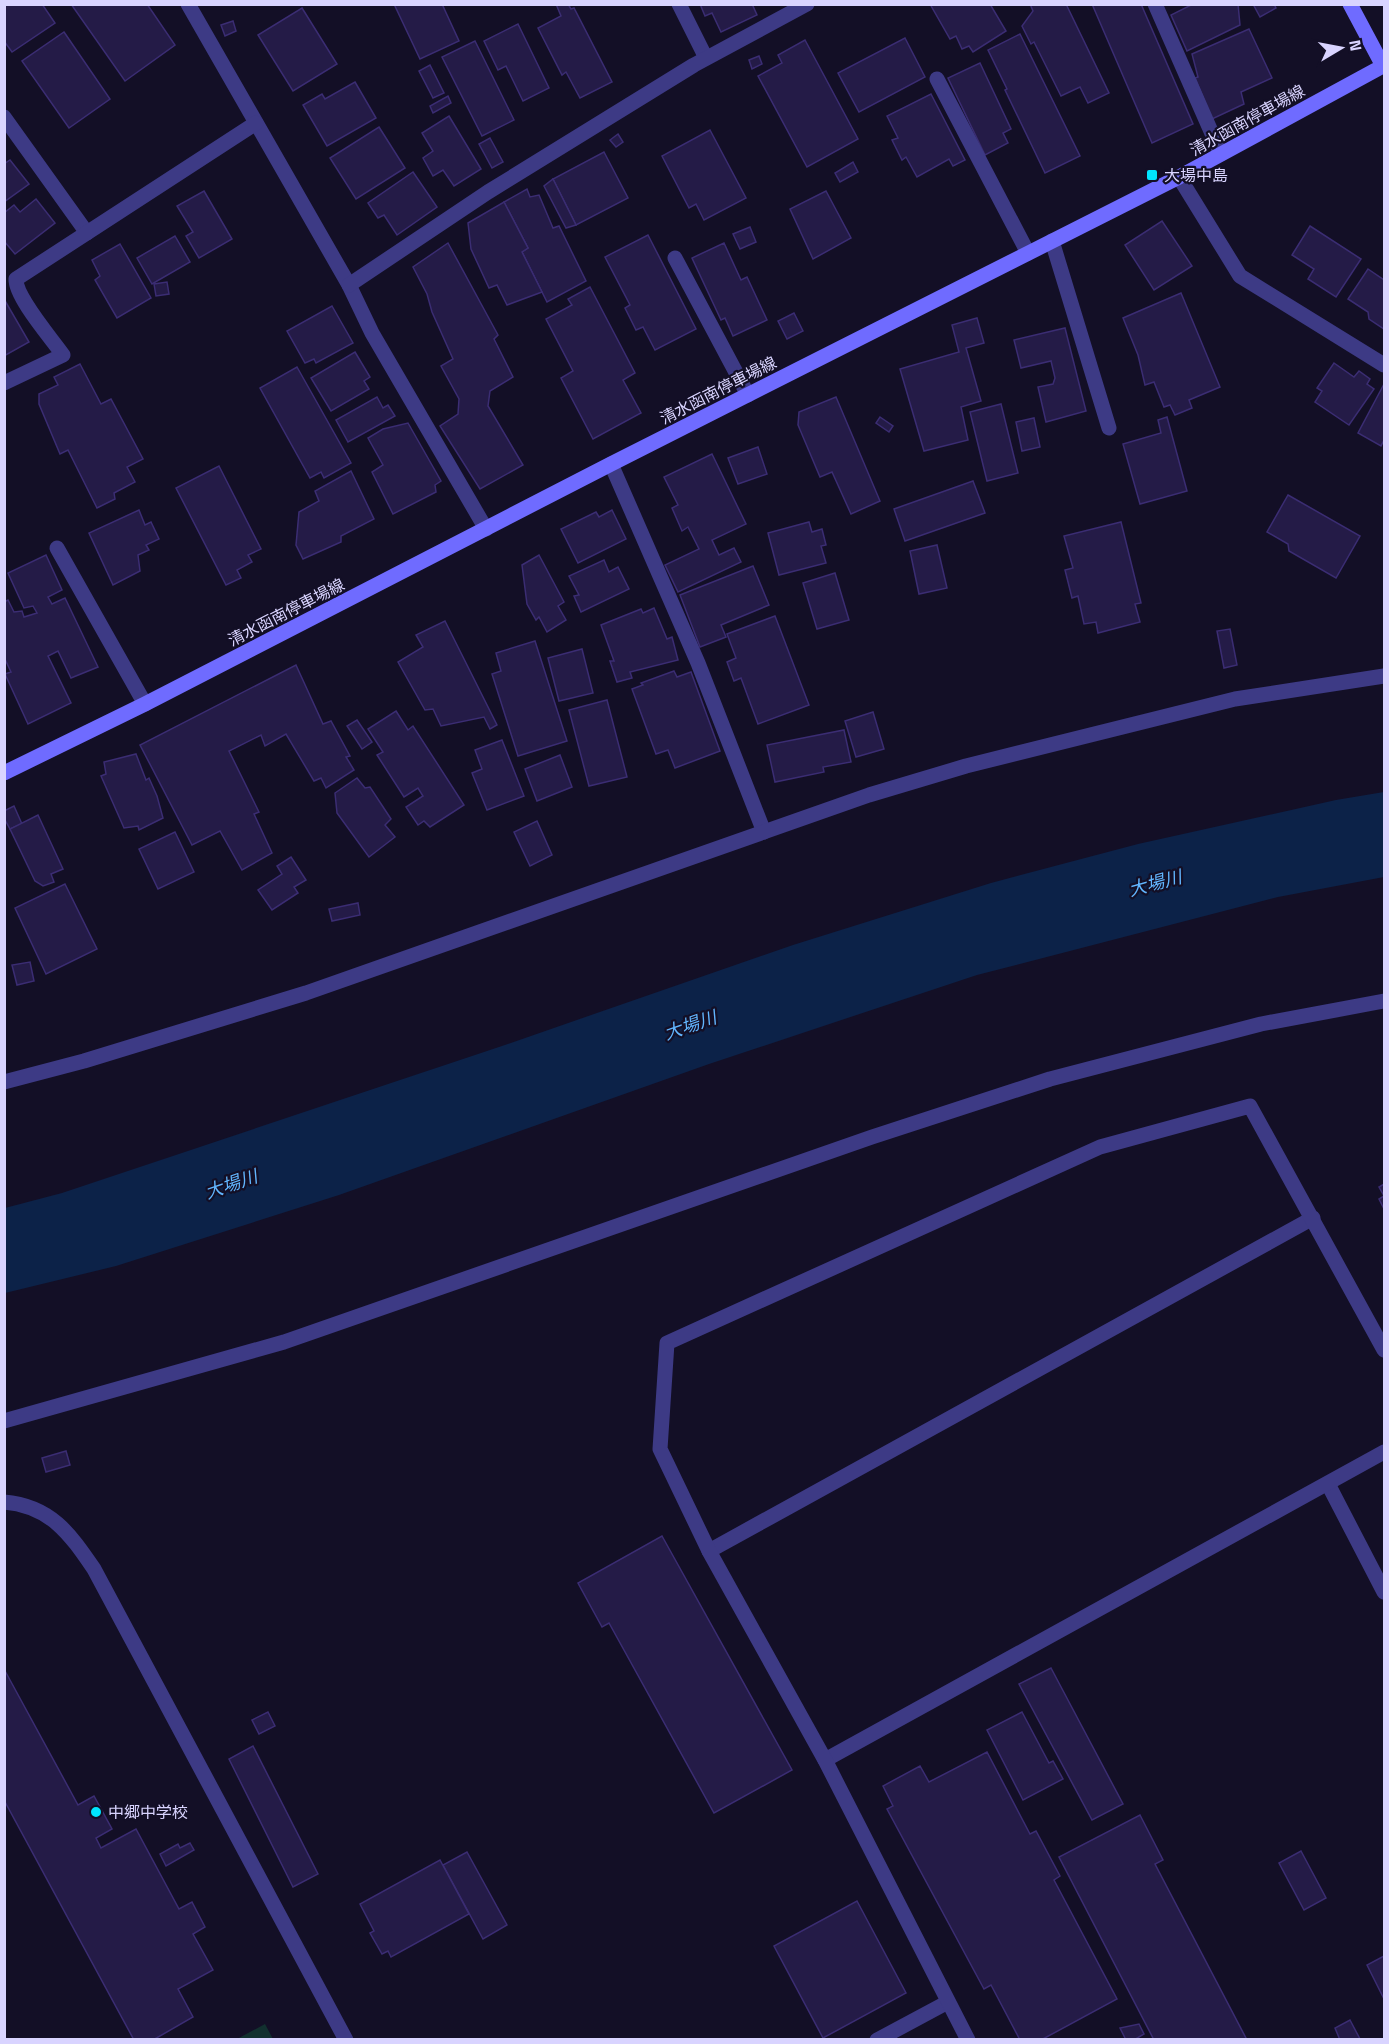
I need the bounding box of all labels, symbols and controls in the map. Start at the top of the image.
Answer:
north arrow [1311,18,1371,78]
text: N [1343,38,1369,53]
street label: 清水函南停車場線 [1185,78,1309,162]
place label: 大場中島 [1164,163,1228,187]
marker: 大場中島 [1145,168,1159,182]
street label: 清水函南停車場線 [656,350,780,430]
street label: 清水函南停車場線 [224,572,348,652]
water label: 大場川 [1125,862,1187,903]
water label: 大場川 [660,1003,722,1047]
water label: 大場川 [201,1162,263,1206]
place label: 中郷中学校 [108,1800,188,1824]
marker: 中郷中学校 [89,1805,103,1819]

